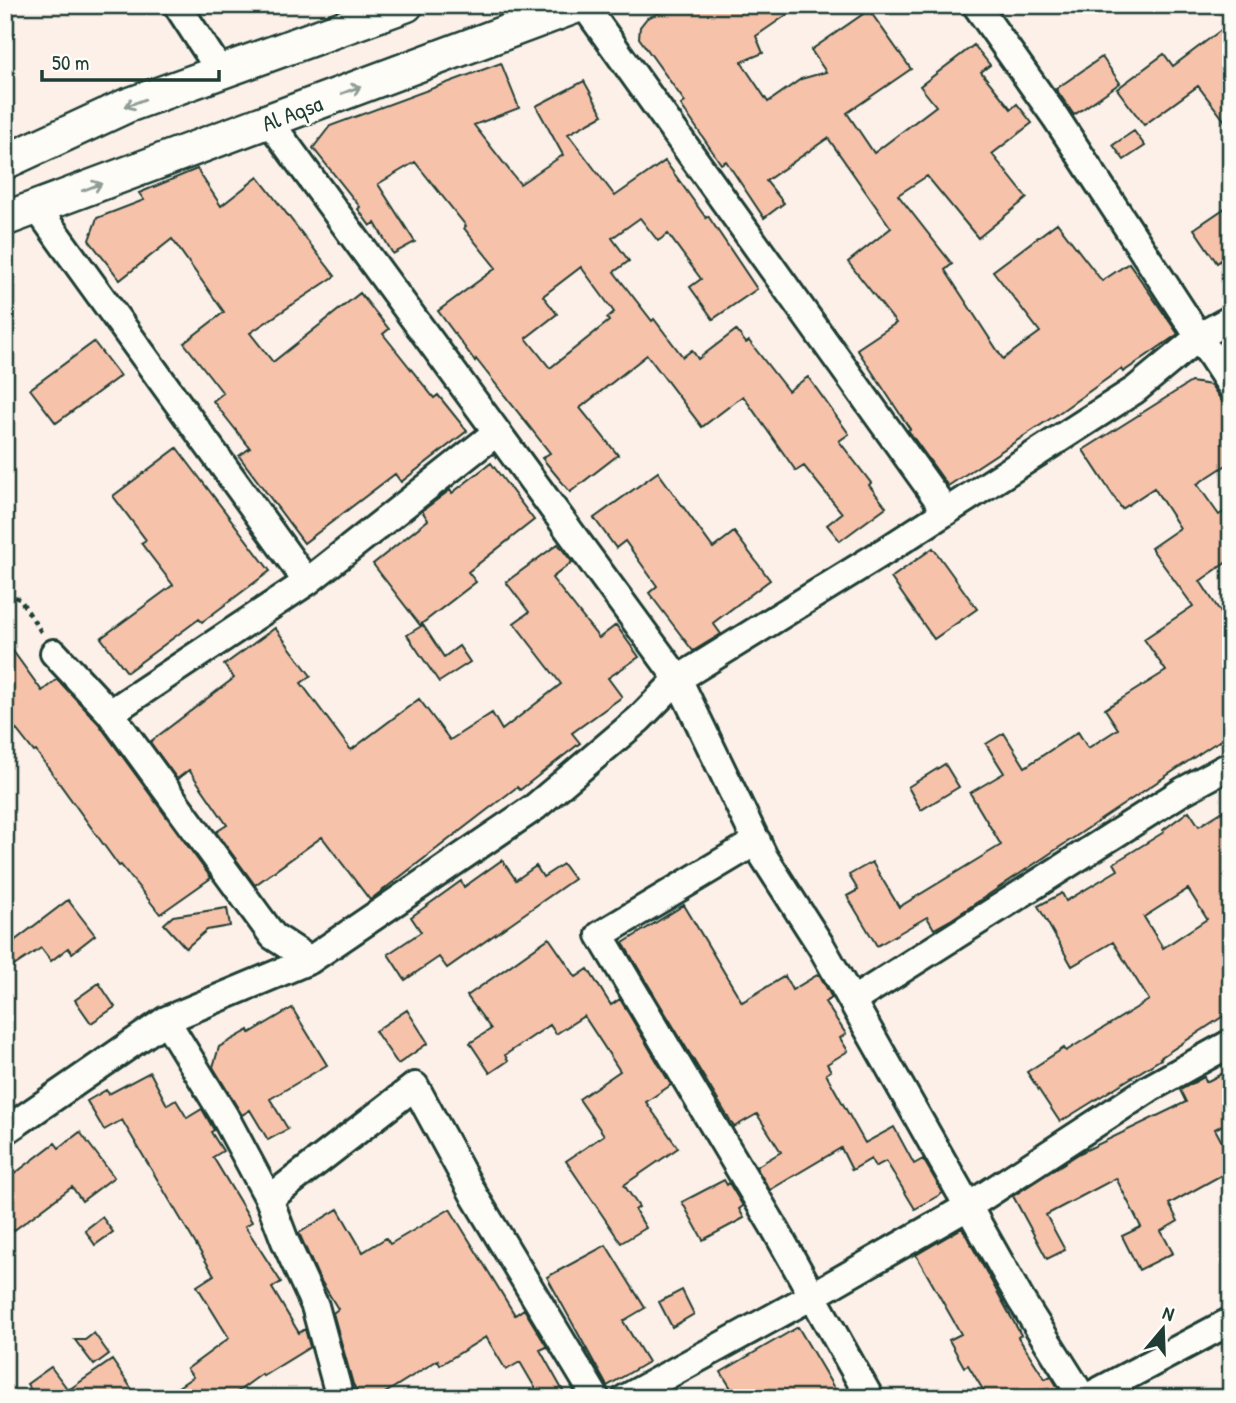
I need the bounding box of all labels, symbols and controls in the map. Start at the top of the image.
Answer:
scale bar [42,38,219,82]
text: 50 m [52,48,89,77]
one-way arrow [340,83,362,96]
street label: Al Aqsa [257,87,327,139]
one-way arrow [124,97,146,110]
one-way arrow [81,180,103,193]
north arrow [1128,1294,1198,1364]
text: N [1160,1299,1178,1327]

